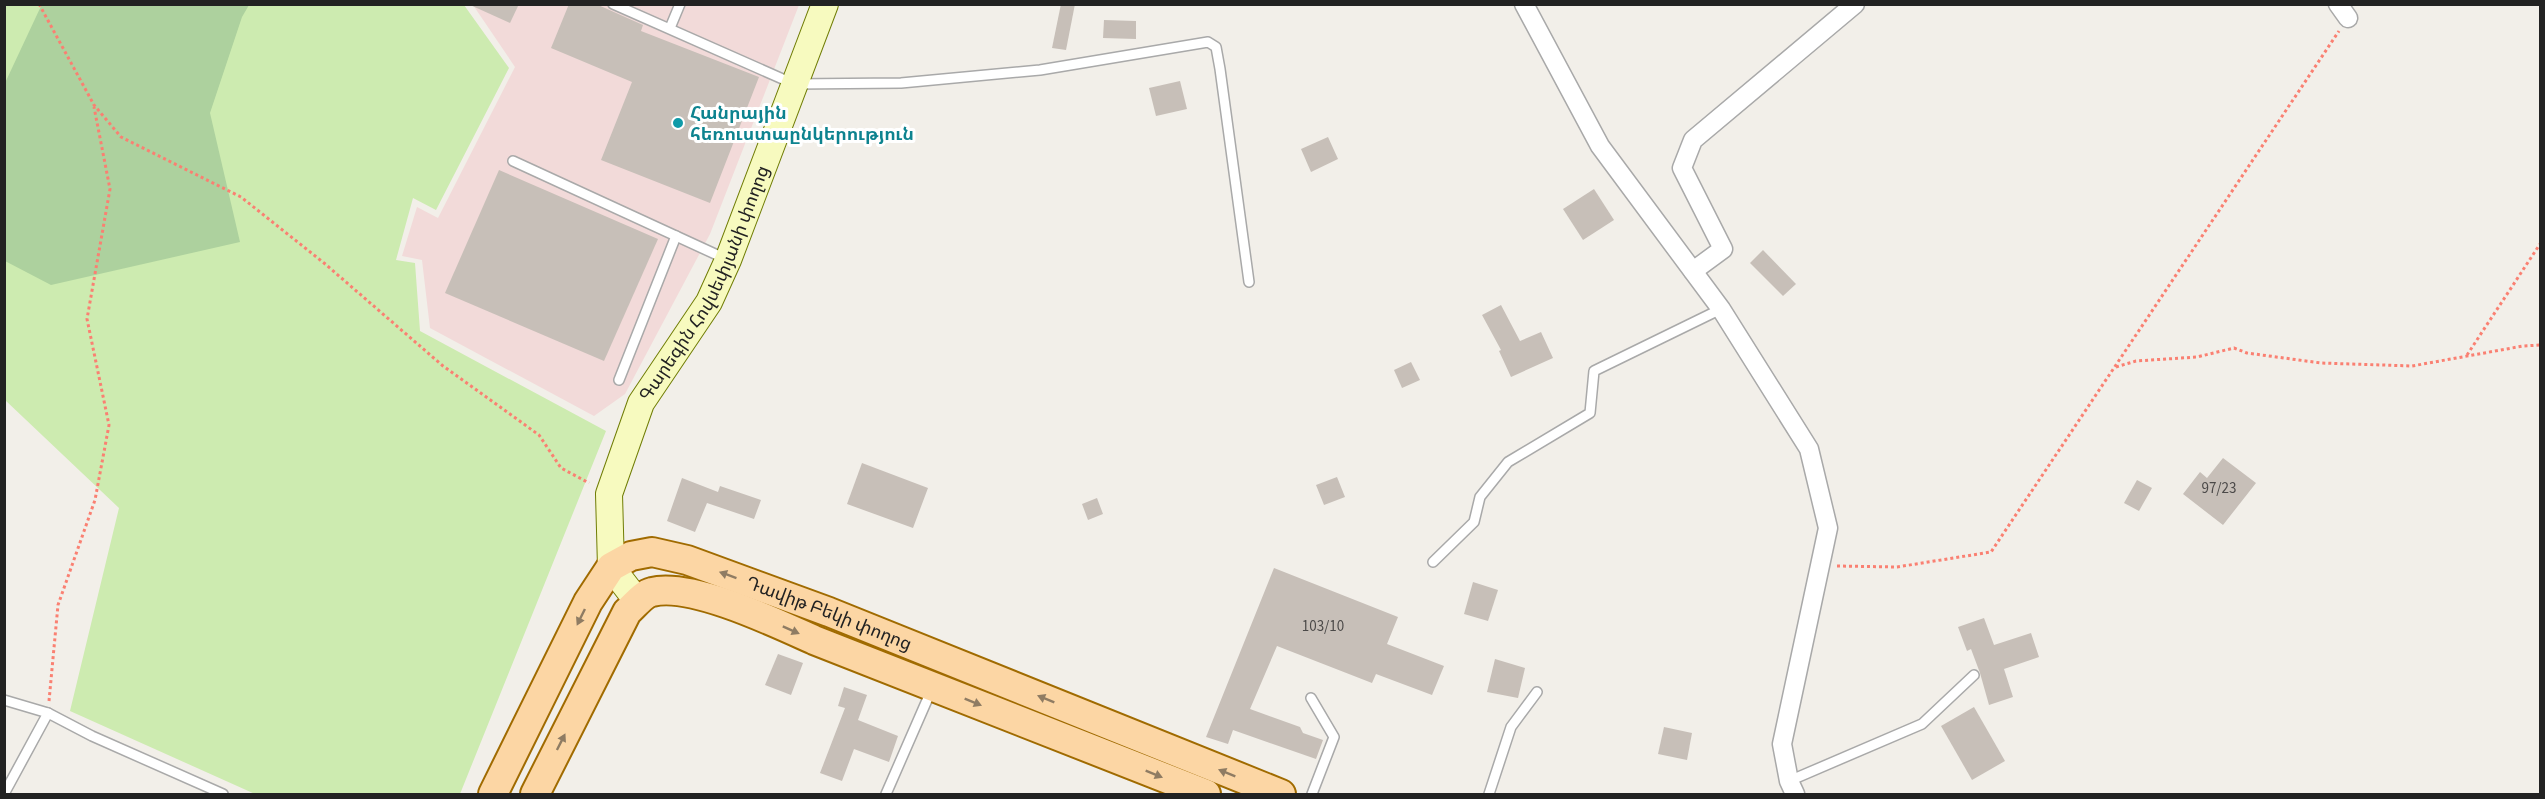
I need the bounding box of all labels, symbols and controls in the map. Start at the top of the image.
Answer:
place label: Հանրային հեռուստաընկերություն [690,101,914,147]
marker: Հանրային հեռուստաընկերություն [671,116,685,130]
street label: Գարեգին Հովսեփյանի փողոց [633,162,775,406]
house number: 97/23 [2201,478,2237,499]
one-way arrow [718,569,736,579]
street label: Դավիթ Բեկի փողոց [743,570,916,657]
one-way arrow [576,609,585,626]
house number: 103/10 [1302,616,1344,637]
one-way arrow [783,625,801,635]
one-way arrow [1037,694,1055,704]
one-way arrow [964,697,982,707]
one-way arrow [557,734,566,751]
one-way arrow [1217,768,1235,778]
one-way arrow [1145,770,1163,779]

